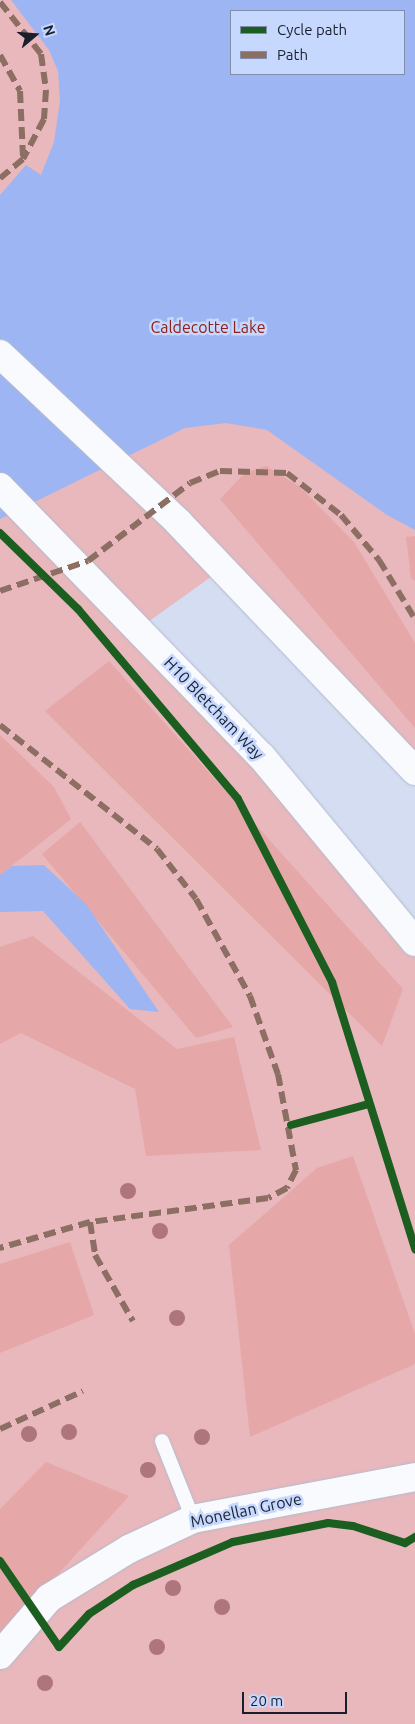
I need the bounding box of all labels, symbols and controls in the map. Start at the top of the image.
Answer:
north arrow [10,10,60,60]
legend [230,10,405,75]
text: Cycle path [277,21,347,38]
text: N [40,23,58,38]
text: Path [277,46,308,63]
park label: Caldecotte Lake [150,317,266,337]
street label: H10 Bletcham Way [160,653,268,763]
street label: Monellan Grove [189,1489,303,1531]
scale bar [245,1682,350,1714]
text: 20 m [250,1692,283,1709]

